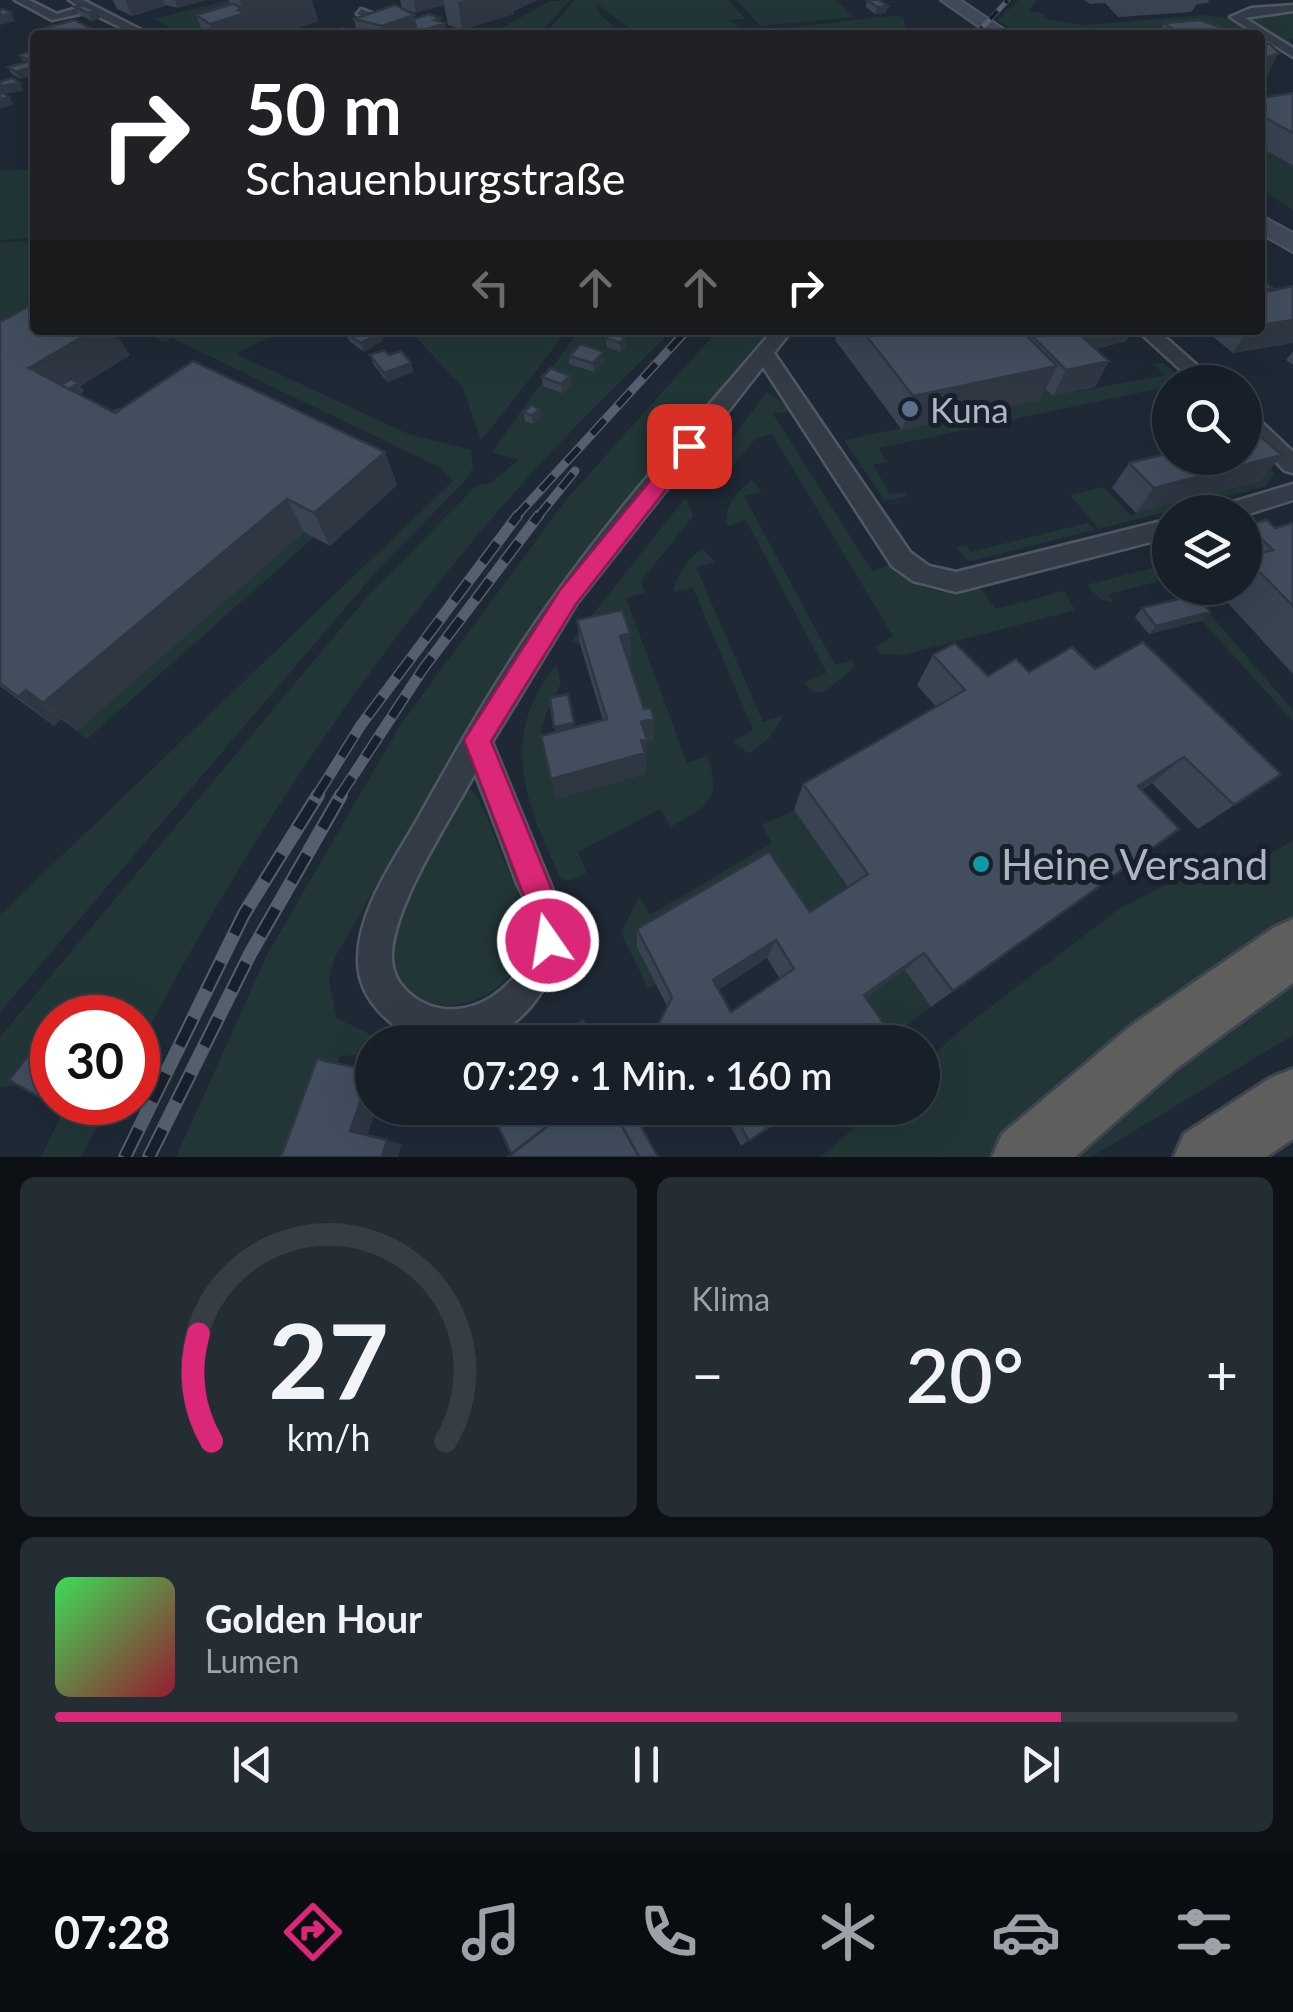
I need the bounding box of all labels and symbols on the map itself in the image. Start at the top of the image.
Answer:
place label: Kuna [930,388,1009,430]
marker: Kuna [899,398,921,420]
pin [647,404,732,489]
place label: Heine Versand [1001,839,1268,889]
marker: Heine Versand [970,853,992,875]
position arrow [496,889,600,993]
speed limit sign: 30 [30,995,160,1125]

